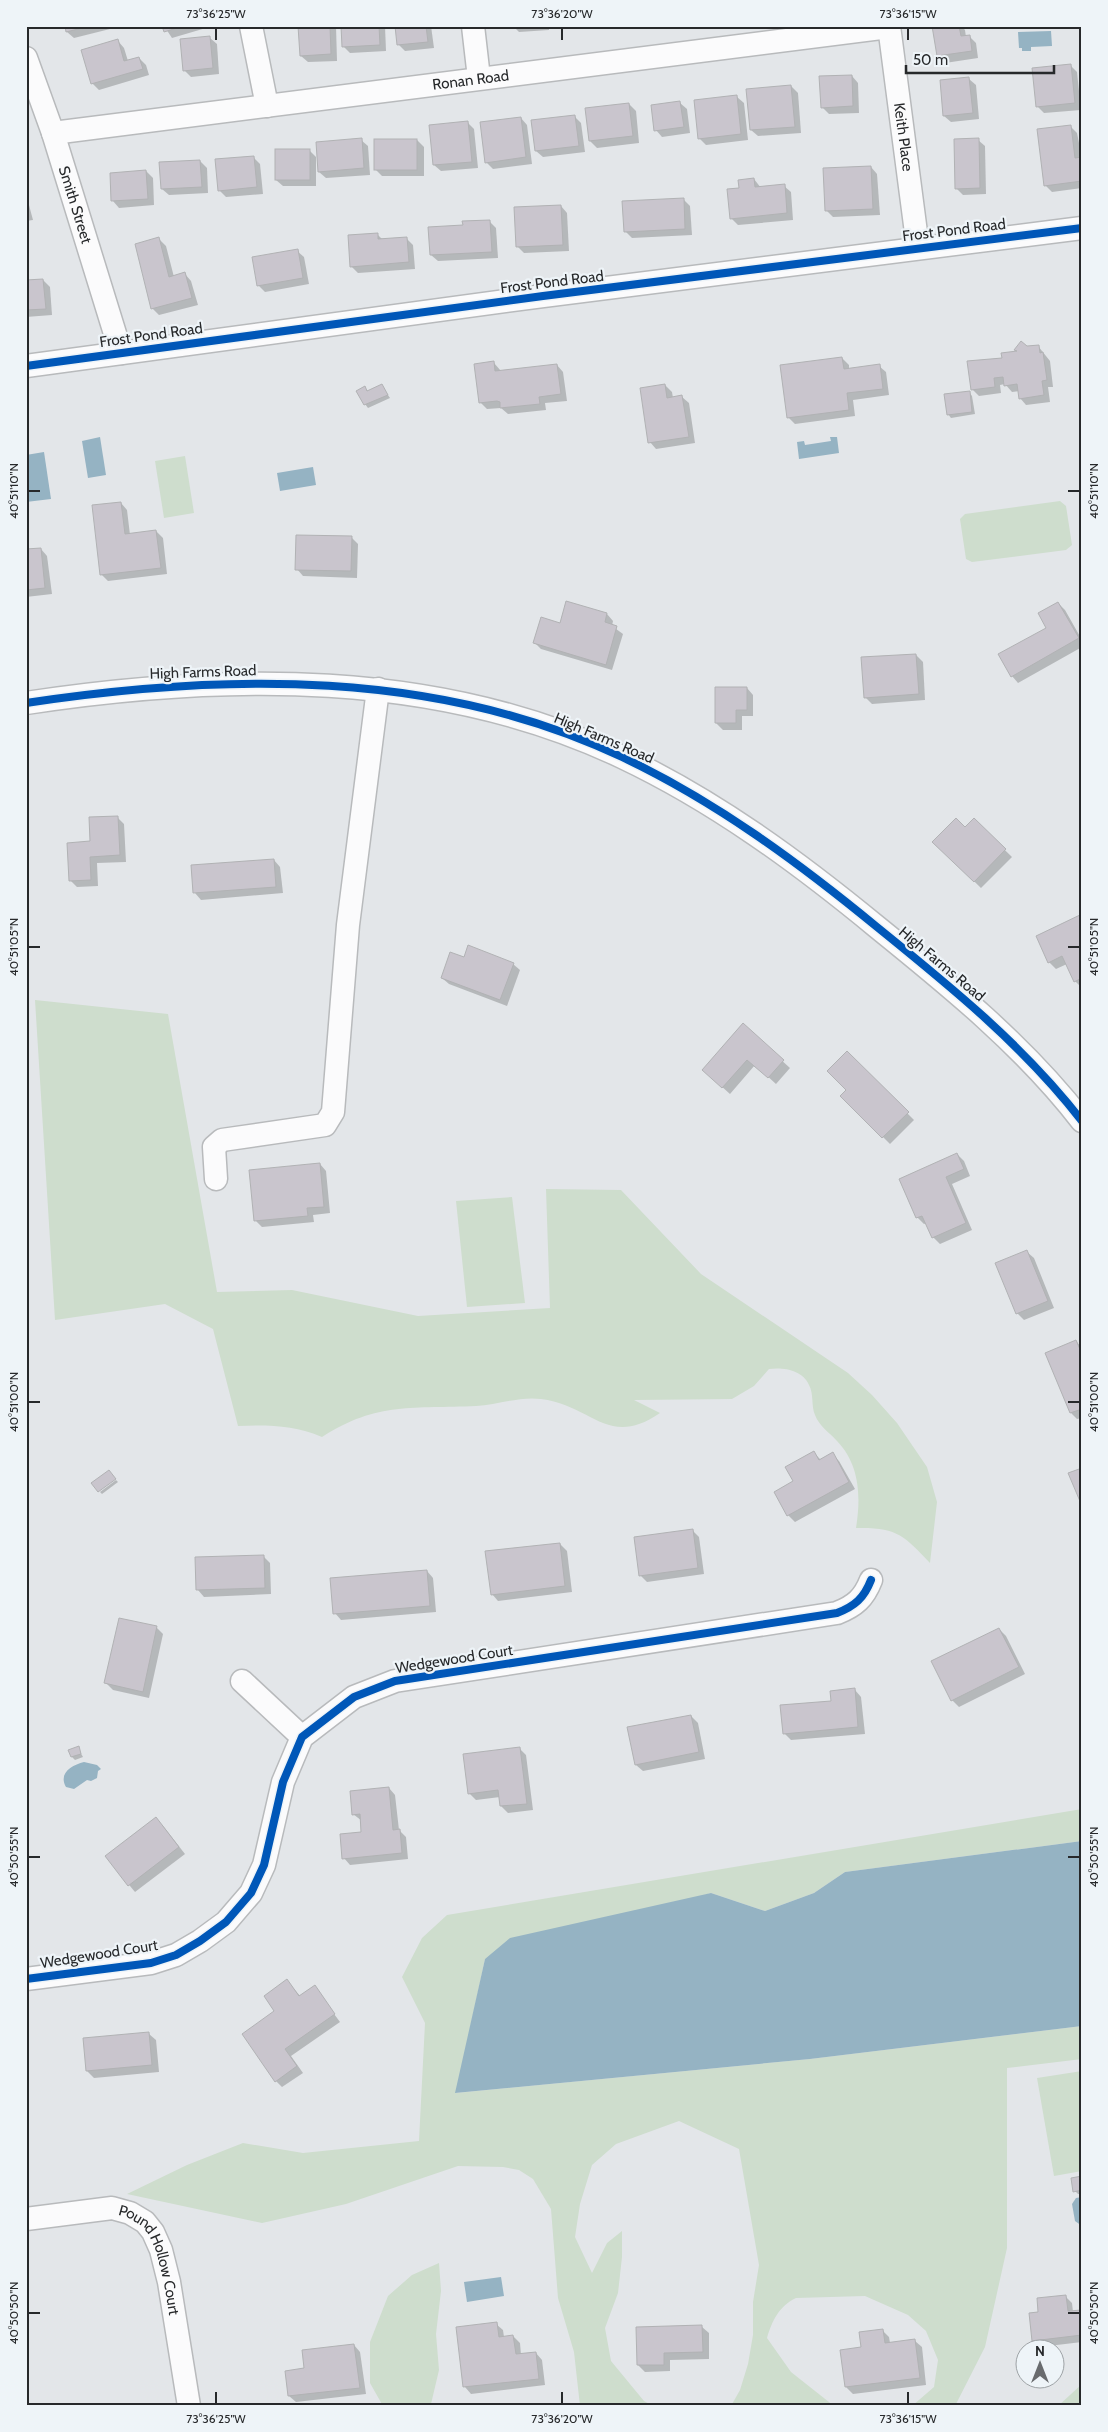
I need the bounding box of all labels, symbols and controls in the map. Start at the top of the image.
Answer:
text: 73°36'25"W [186,6,246,21]
text: 73°36'20"W [531,6,593,21]
text: 73°36'15"W [879,6,937,21]
scale bar [906,42,1053,74]
text: 50 m [913,51,948,69]
street label: Ronan Road [431,66,510,94]
street label: Keith Place [890,102,917,173]
street label: Smith Street [55,164,96,246]
street label: Frost Pond Road [901,215,1007,245]
street label: Frost Pond Road [499,267,605,297]
street label: Frost Pond Road [98,319,204,351]
text: 40°51'10"N [6,463,21,519]
text: 40°51'10"N [1086,463,1101,519]
street label: High Farms Road [149,661,257,683]
street label: High Farms Road [551,709,657,767]
text: 40°51'05"N [6,918,21,976]
text: 40°51'05"N [1086,918,1101,976]
street label: High Farms Road [895,923,989,1005]
text: 40°51'00"N [6,1372,21,1432]
text: 40°51'00"N [1086,1372,1101,1432]
street label: Wedgewood Court [394,1641,514,1677]
text: 40°50'55"N [6,1826,21,1888]
text: 40°50'55"N [1086,1826,1101,1888]
street label: Wedgewood Court [39,1936,159,1972]
street label: Pound Hollow Court [117,2201,183,2316]
text: 40°50'50"N [6,2282,21,2344]
text: 40°50'50"N [1086,2282,1101,2344]
north arrow [1016,2340,1066,2390]
text: N [1035,2342,1045,2360]
text: 73°36'25"W [186,2411,246,2426]
text: 73°36'20"W [531,2411,593,2426]
text: 73°36'15"W [879,2411,937,2426]

